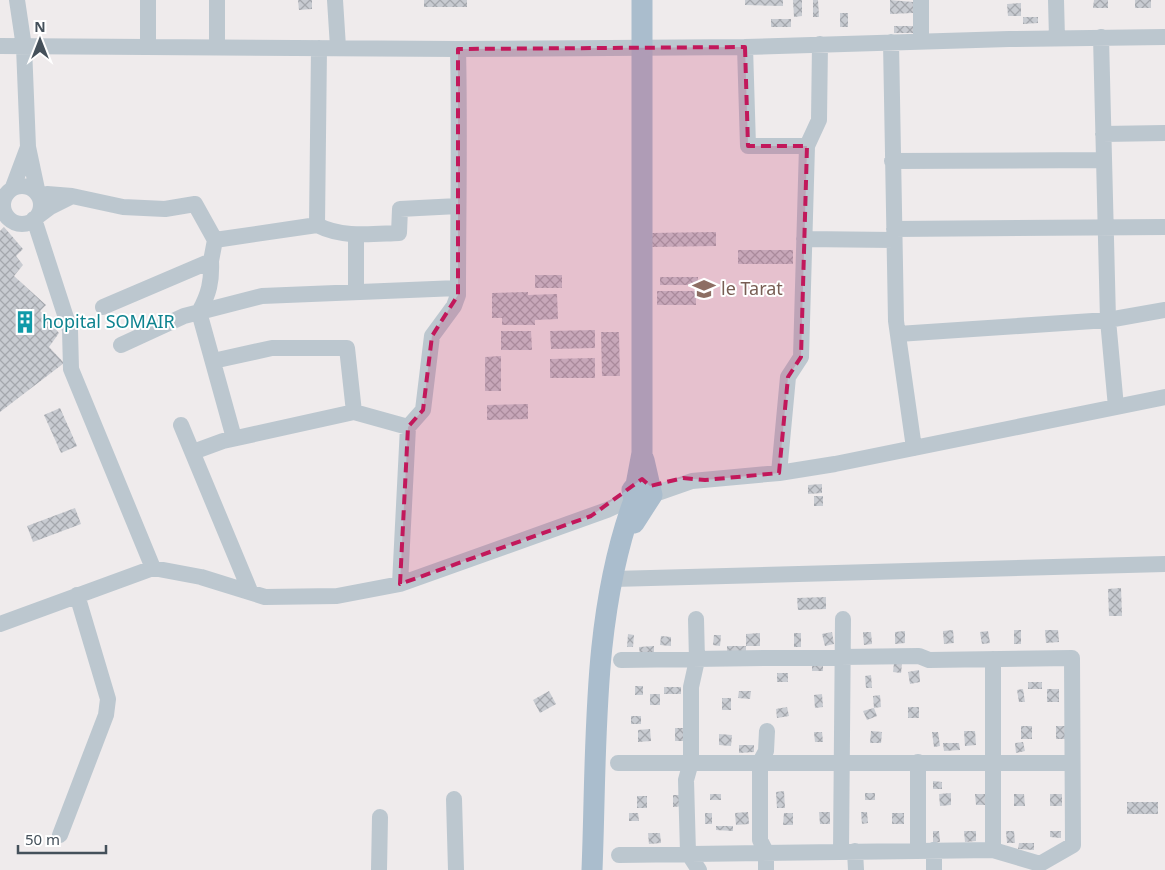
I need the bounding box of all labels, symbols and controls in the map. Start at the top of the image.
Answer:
north arrow [15,15,65,65]
text: N [34,17,46,36]
school or university icon: le Tarat [691,276,717,302]
place label: le Tarat [721,276,783,300]
building icon: hopital SOMAIR [12,309,38,335]
place label: hopital SOMAIR [42,309,175,333]
scale bar [18,822,105,854]
text: 50 m [25,829,60,849]

